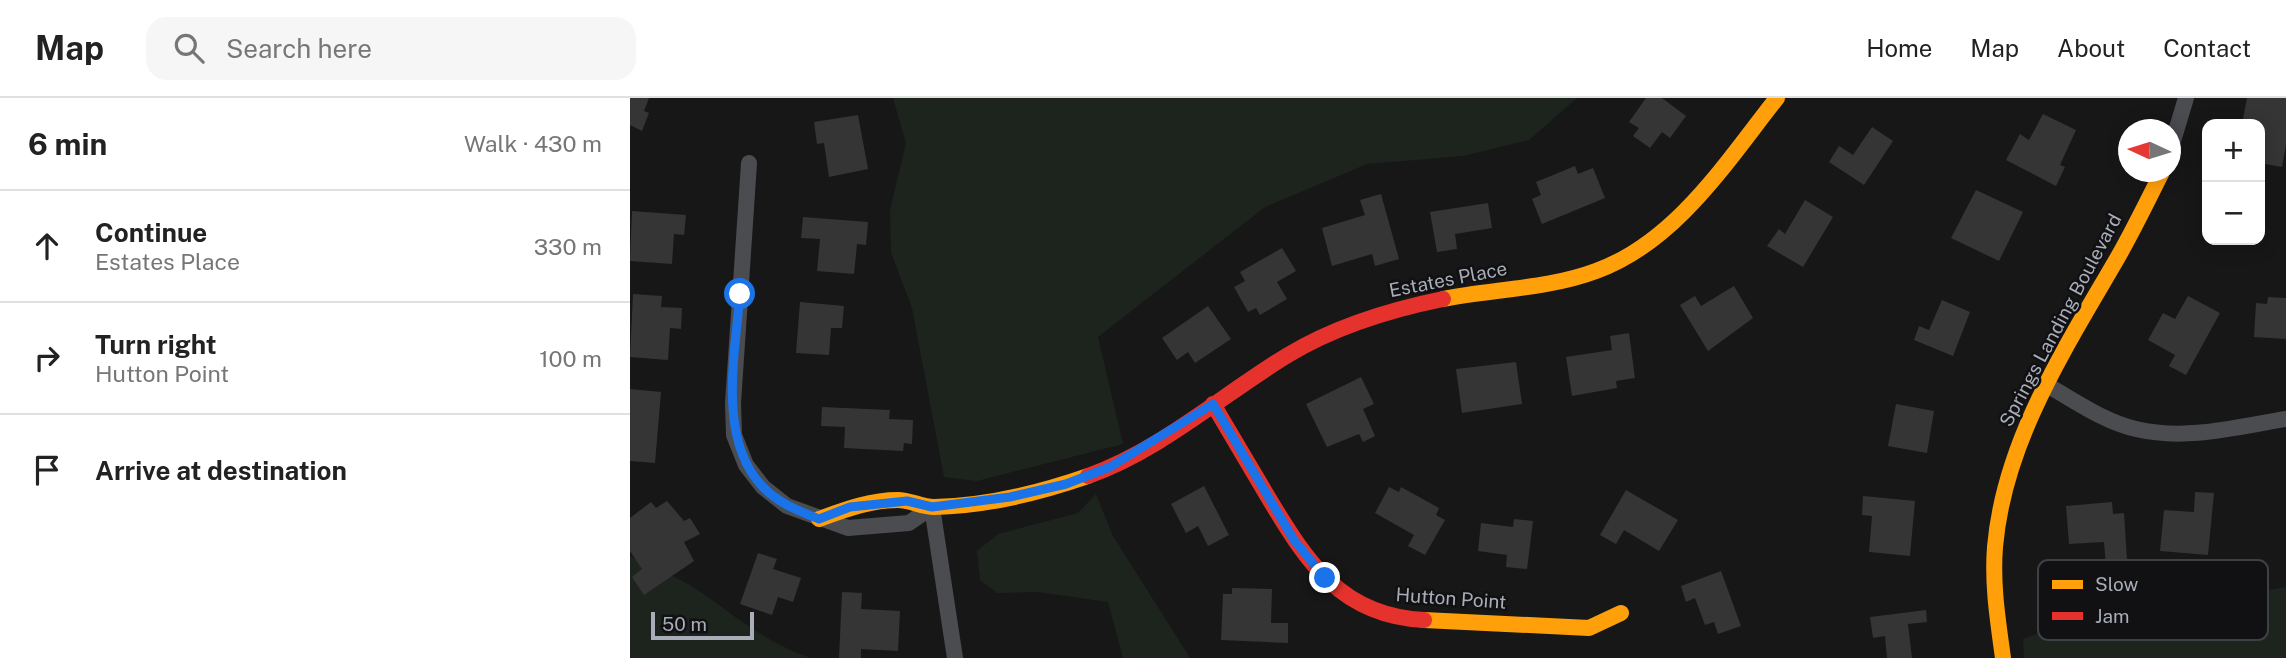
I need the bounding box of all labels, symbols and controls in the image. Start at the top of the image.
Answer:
search box [146,17,636,80]
text: Map [35,29,104,67]
icon: search [170,29,208,67]
text: Search here [226,33,372,64]
text: Home [1866,34,1932,62]
text: Map [1970,34,2019,62]
text: About [2057,34,2125,62]
text: Contact [2163,34,2251,62]
north arrow [2118,119,2181,182]
map controls [2202,119,2265,245]
button: + [2202,119,2265,182]
text: 6 min [28,126,107,162]
text: Walk · 430 m [464,130,602,157]
button: − [2202,182,2265,245]
street label: Springs Landing Boulevard [1994,210,2126,430]
text: Continue [95,217,207,248]
icon: ahead [28,227,66,265]
text: 330 m [534,233,602,260]
text: Estates Place [95,248,240,275]
street label: Estates Place [1387,257,1509,301]
route start [724,278,755,309]
text: Turn right [95,329,217,360]
icon: right [28,339,66,377]
text: 100 m [539,345,602,372]
text: Hutton Point [95,360,229,387]
icon: arrive [28,451,66,489]
text: Arrive at destination [95,455,347,486]
legend [2038,560,2268,640]
route end [1309,562,1340,593]
text: Slow [2095,573,2139,595]
street label: Hutton Point [1395,583,1507,613]
text: Jam [2095,605,2129,627]
scale bar [651,609,754,641]
text: 50 m [662,613,707,635]

